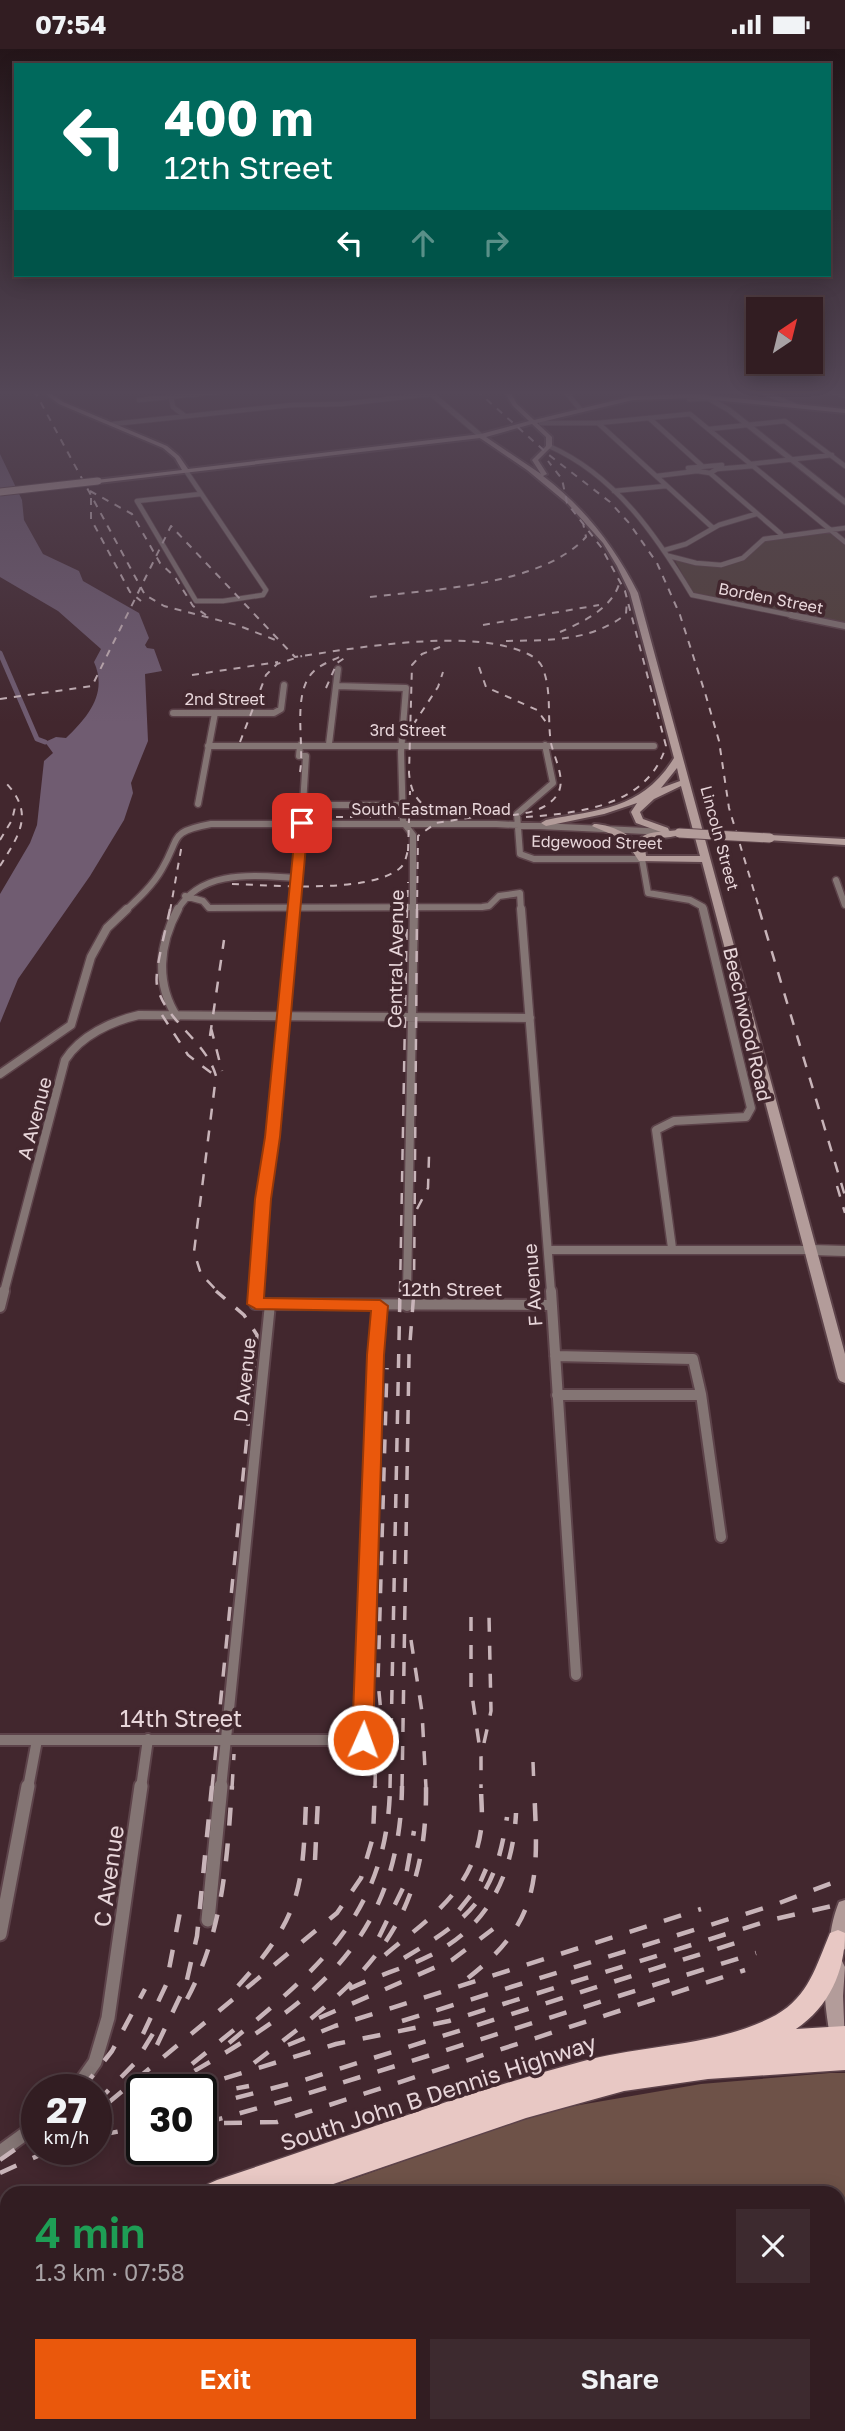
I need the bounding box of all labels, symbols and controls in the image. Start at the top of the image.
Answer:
text: 07:54 [35,9,107,40]
text: 400 m [164,88,313,147]
icon: left [49,91,140,182]
text: 12th Street [164,148,333,186]
icon: left [331,224,369,262]
icon: ahead [404,224,442,262]
icon: right [477,224,515,262]
north arrow [746,297,822,375]
map controls [746,297,823,374]
street label: Borden Street [717,578,825,618]
street label: 2nd Street [185,689,265,709]
street label: 3rd Street [370,720,446,740]
street label: Lincoln Street [696,783,744,893]
pin [272,793,332,853]
street label: South Eastman Road [351,799,511,819]
icon: arrive [283,804,321,842]
street label: Edgewood Street [531,831,663,853]
street label: Central Avenue [382,889,408,1029]
street label: Beechwood Road [719,945,777,1103]
street label: A Avenue [12,1074,56,1162]
street label: F Avenue [518,1243,546,1327]
street label: 12th Street [402,1277,502,1300]
street label: D Avenue [228,1336,260,1424]
position arrow [326,1703,400,1777]
street label: 14th Street [120,1704,242,1732]
street label: C Avenue [87,1823,129,1929]
street label: South John B Dennis Highway [277,2028,600,2156]
speed limit sign: 30 [126,2074,217,2165]
text: 27 [46,2089,87,2131]
text: km/h [44,2126,89,2148]
text: 4 min [35,2207,145,2257]
button: close [736,2209,810,2283]
text: 1.3 km · 07:58 [35,2258,185,2286]
button: Exit [35,2339,416,2419]
button: Share [430,2339,810,2419]

